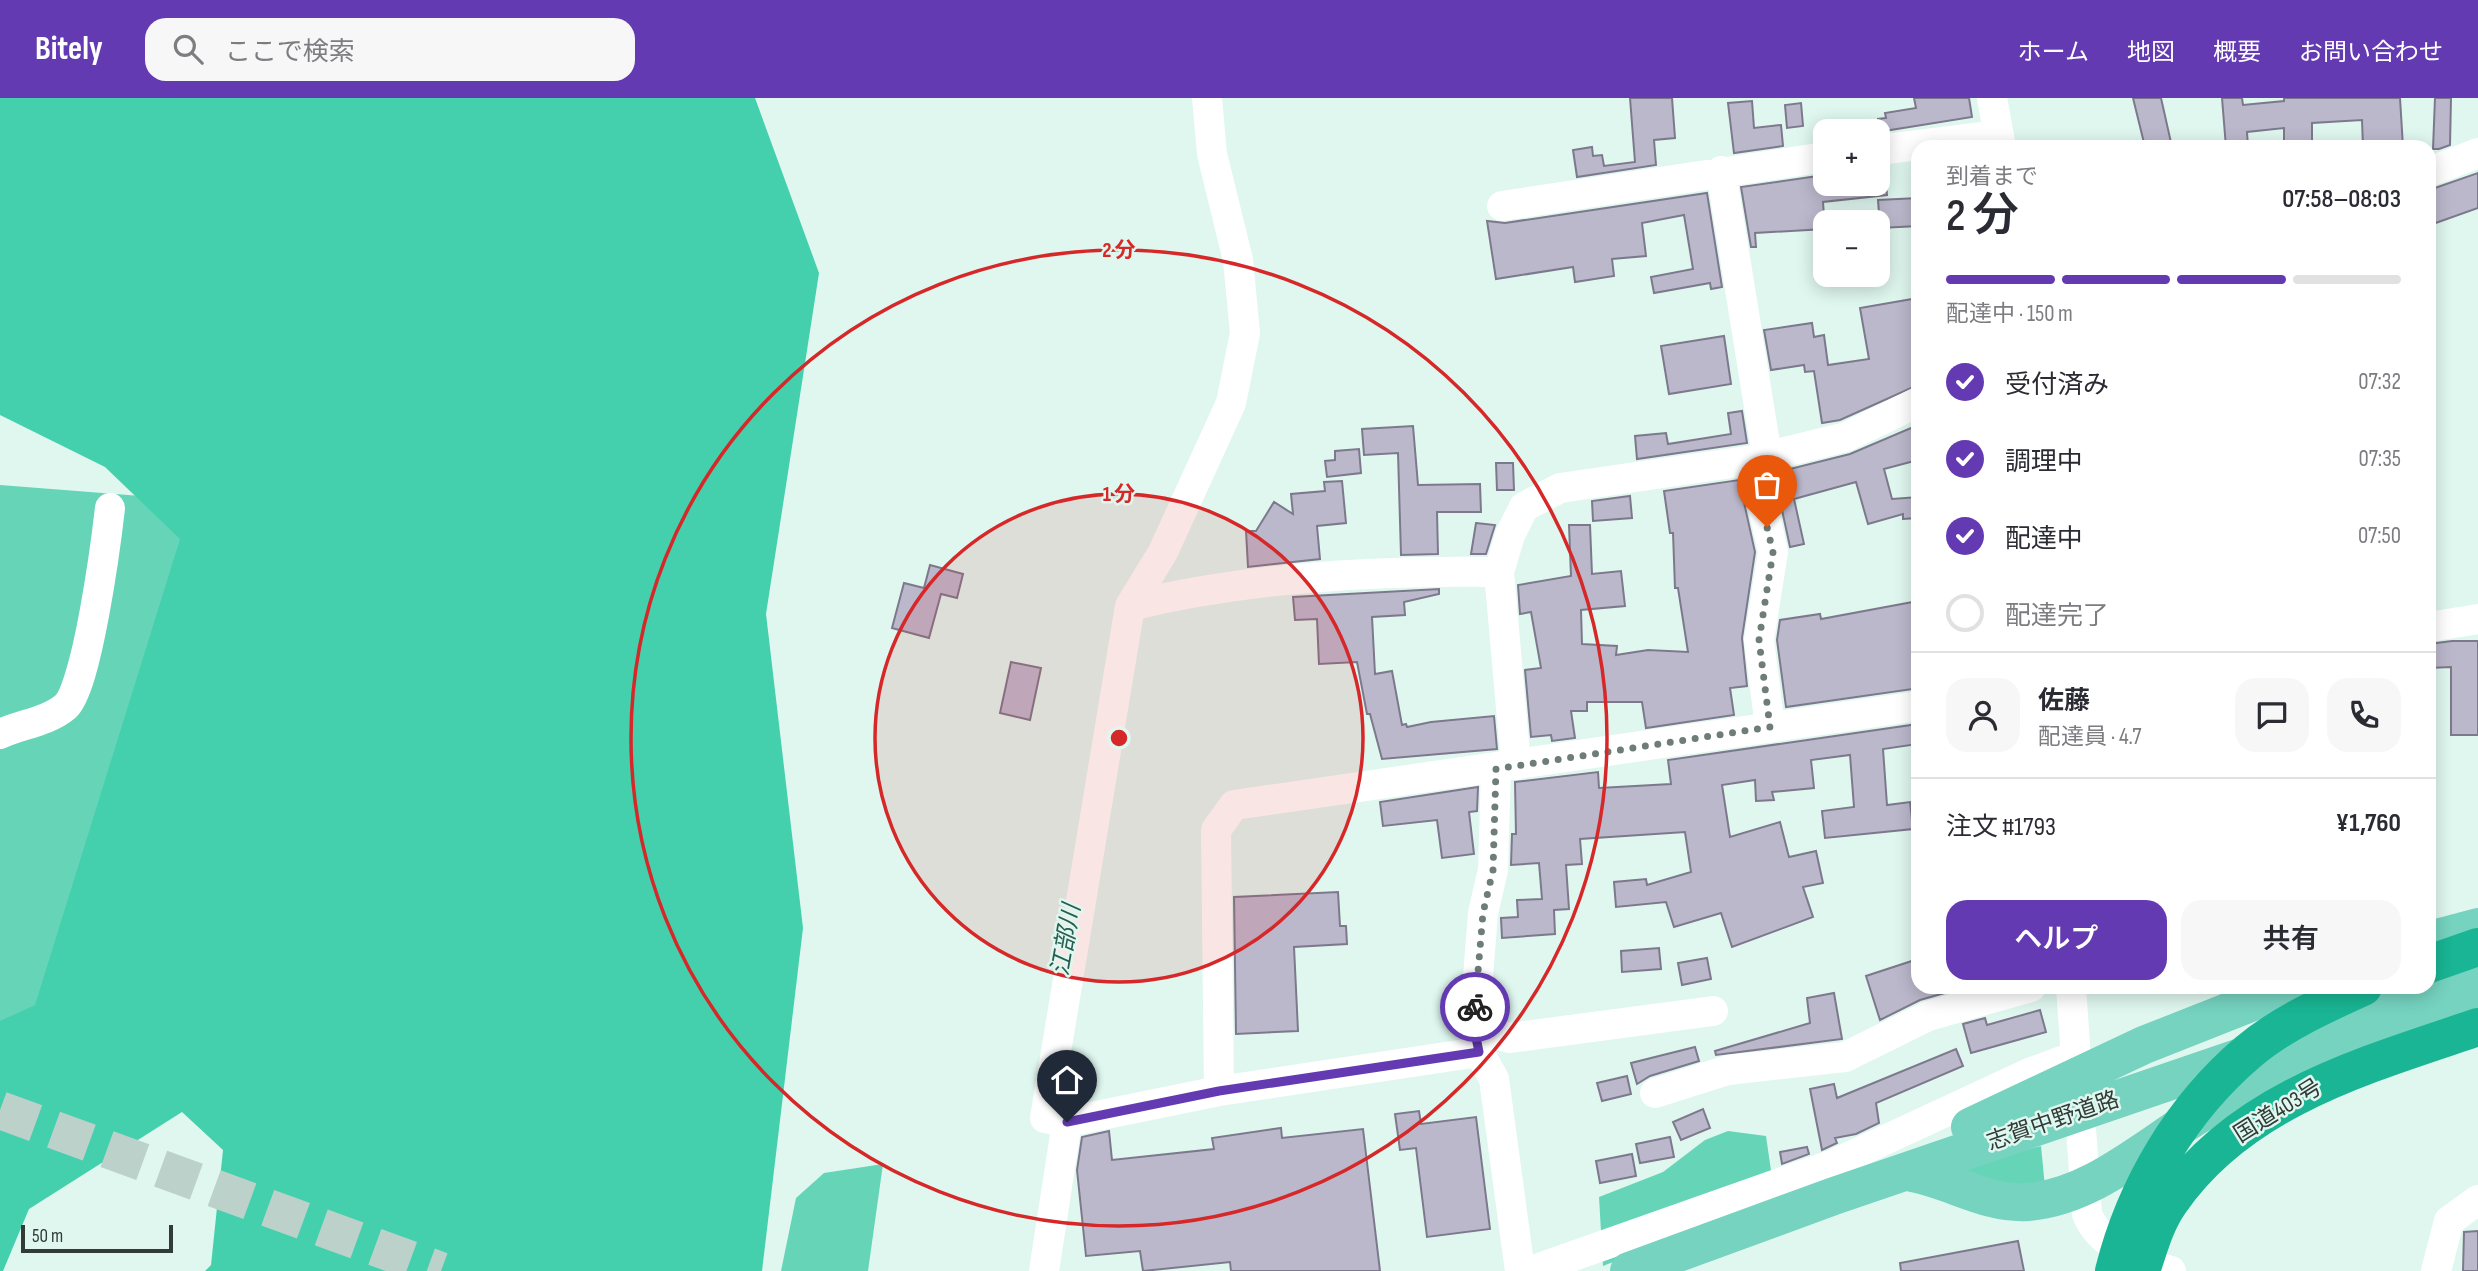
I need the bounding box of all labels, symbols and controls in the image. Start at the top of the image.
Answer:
search box [145,18,635,81]
text: Bitely [35,29,103,69]
icon: search [169,30,207,68]
text: ここで検索 [225,37,355,68]
text: ホーム [2018,38,2089,67]
text: 地図 [2127,38,2175,67]
text: 概要 [2213,38,2261,67]
text: お問い合わせ [2299,38,2443,67]
map controls [1813,119,1890,287]
button: + [1813,119,1890,196]
text: 到着まで [1946,163,2038,191]
text: 07:58–08:03 [2282,184,2401,215]
text: 2 分 [1946,189,2019,244]
button: − [1813,210,1890,287]
text: 2 分 [1102,238,1136,263]
text: 配達中 · 150 m [1946,300,2073,328]
icon: check [1946,363,1984,401]
text: 07:32 [2358,368,2401,396]
text: 受付済み [2005,370,2109,401]
icon: check [1946,440,1984,478]
text: 07:35 [2359,445,2401,473]
text: 調理中 [2005,447,2083,478]
pin [1737,455,1797,527]
icon: bag [1748,466,1786,504]
text: 1 分 [1103,482,1135,507]
icon: check [1946,517,1984,555]
text: 07:50 [2358,522,2401,550]
text: 配達中 [2005,524,2083,555]
text: 配達完了 [2005,601,2109,632]
button: person [1946,678,2020,752]
button: chat [2235,678,2309,752]
button: phone [2327,678,2401,752]
text: 佐藤 [2038,686,2090,717]
text: 配達員 · 4.7 [2038,723,2141,751]
centre of rings [1107,726,1131,750]
text: ¥1,760 [2336,808,2401,839]
text: 注文 #1793 [1946,812,2056,843]
water label: 江部川 [1045,899,1087,978]
button: ヘルプ [1946,900,2167,980]
button: 共有 [2181,900,2401,980]
courier [1440,972,1510,1042]
icon: bike [1456,988,1494,1026]
pin [1037,1050,1097,1122]
icon: home [1048,1061,1086,1099]
street label: 国道403号 [2229,1073,2327,1149]
street label: 志賀中野道路 [1983,1085,2123,1157]
scale bar [21,1222,173,1254]
text: 50 m [32,1225,63,1248]

